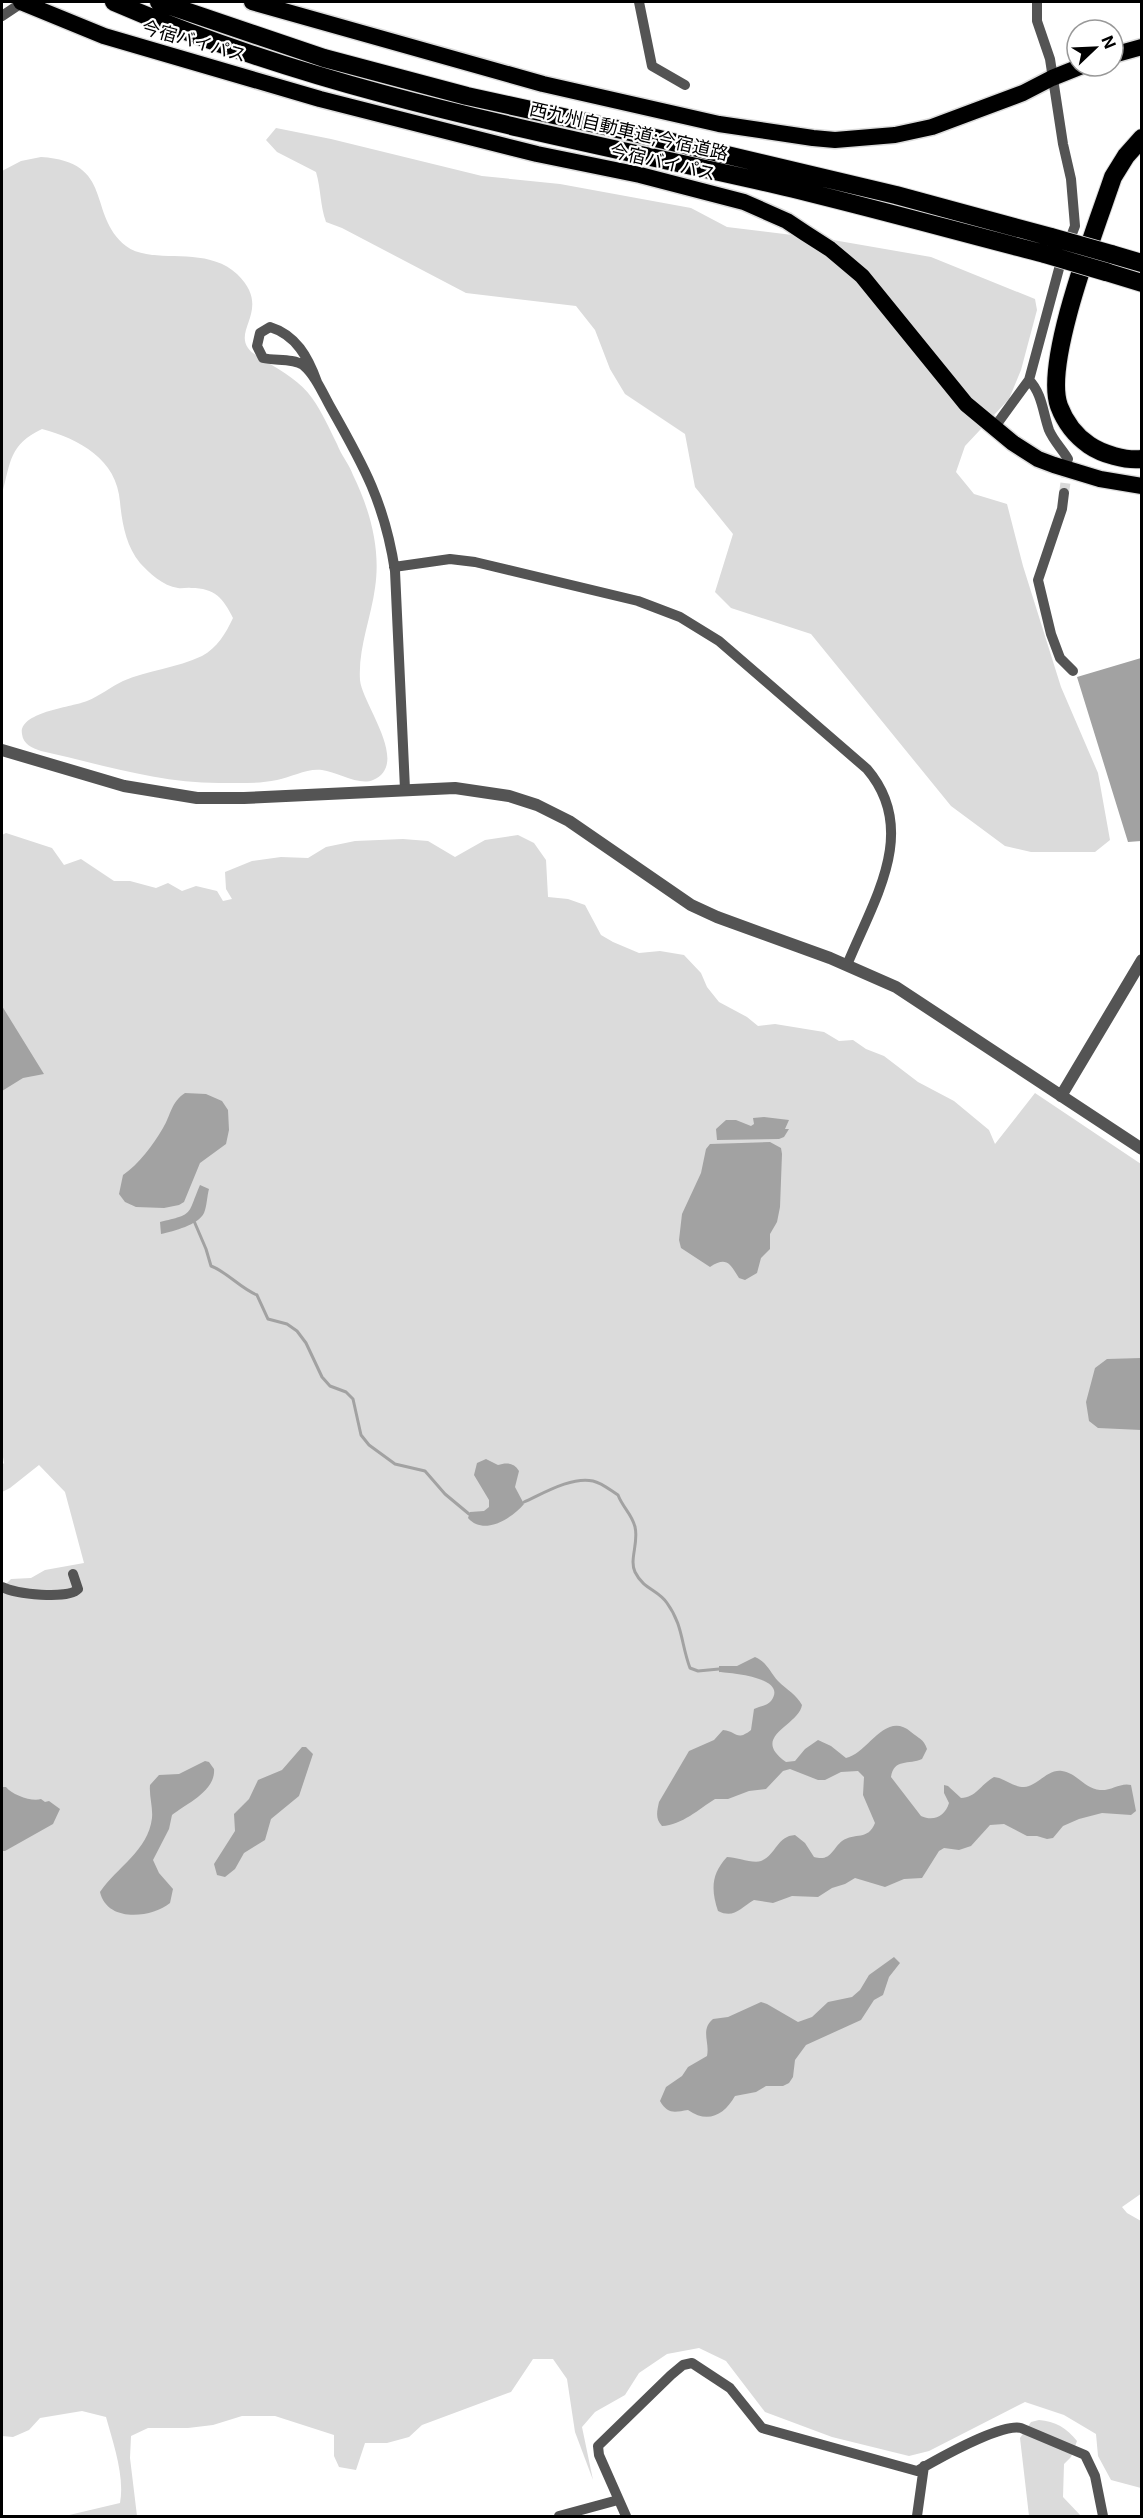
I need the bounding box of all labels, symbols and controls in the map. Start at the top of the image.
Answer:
street label: 今宿バイパス [139,16,249,66]
north arrow [1065,18,1125,78]
text: N [1097,33,1120,52]
street label: 西九州自動車道;今宿道路 [528,98,730,164]
street label: 今宿バイパス [608,140,718,184]

